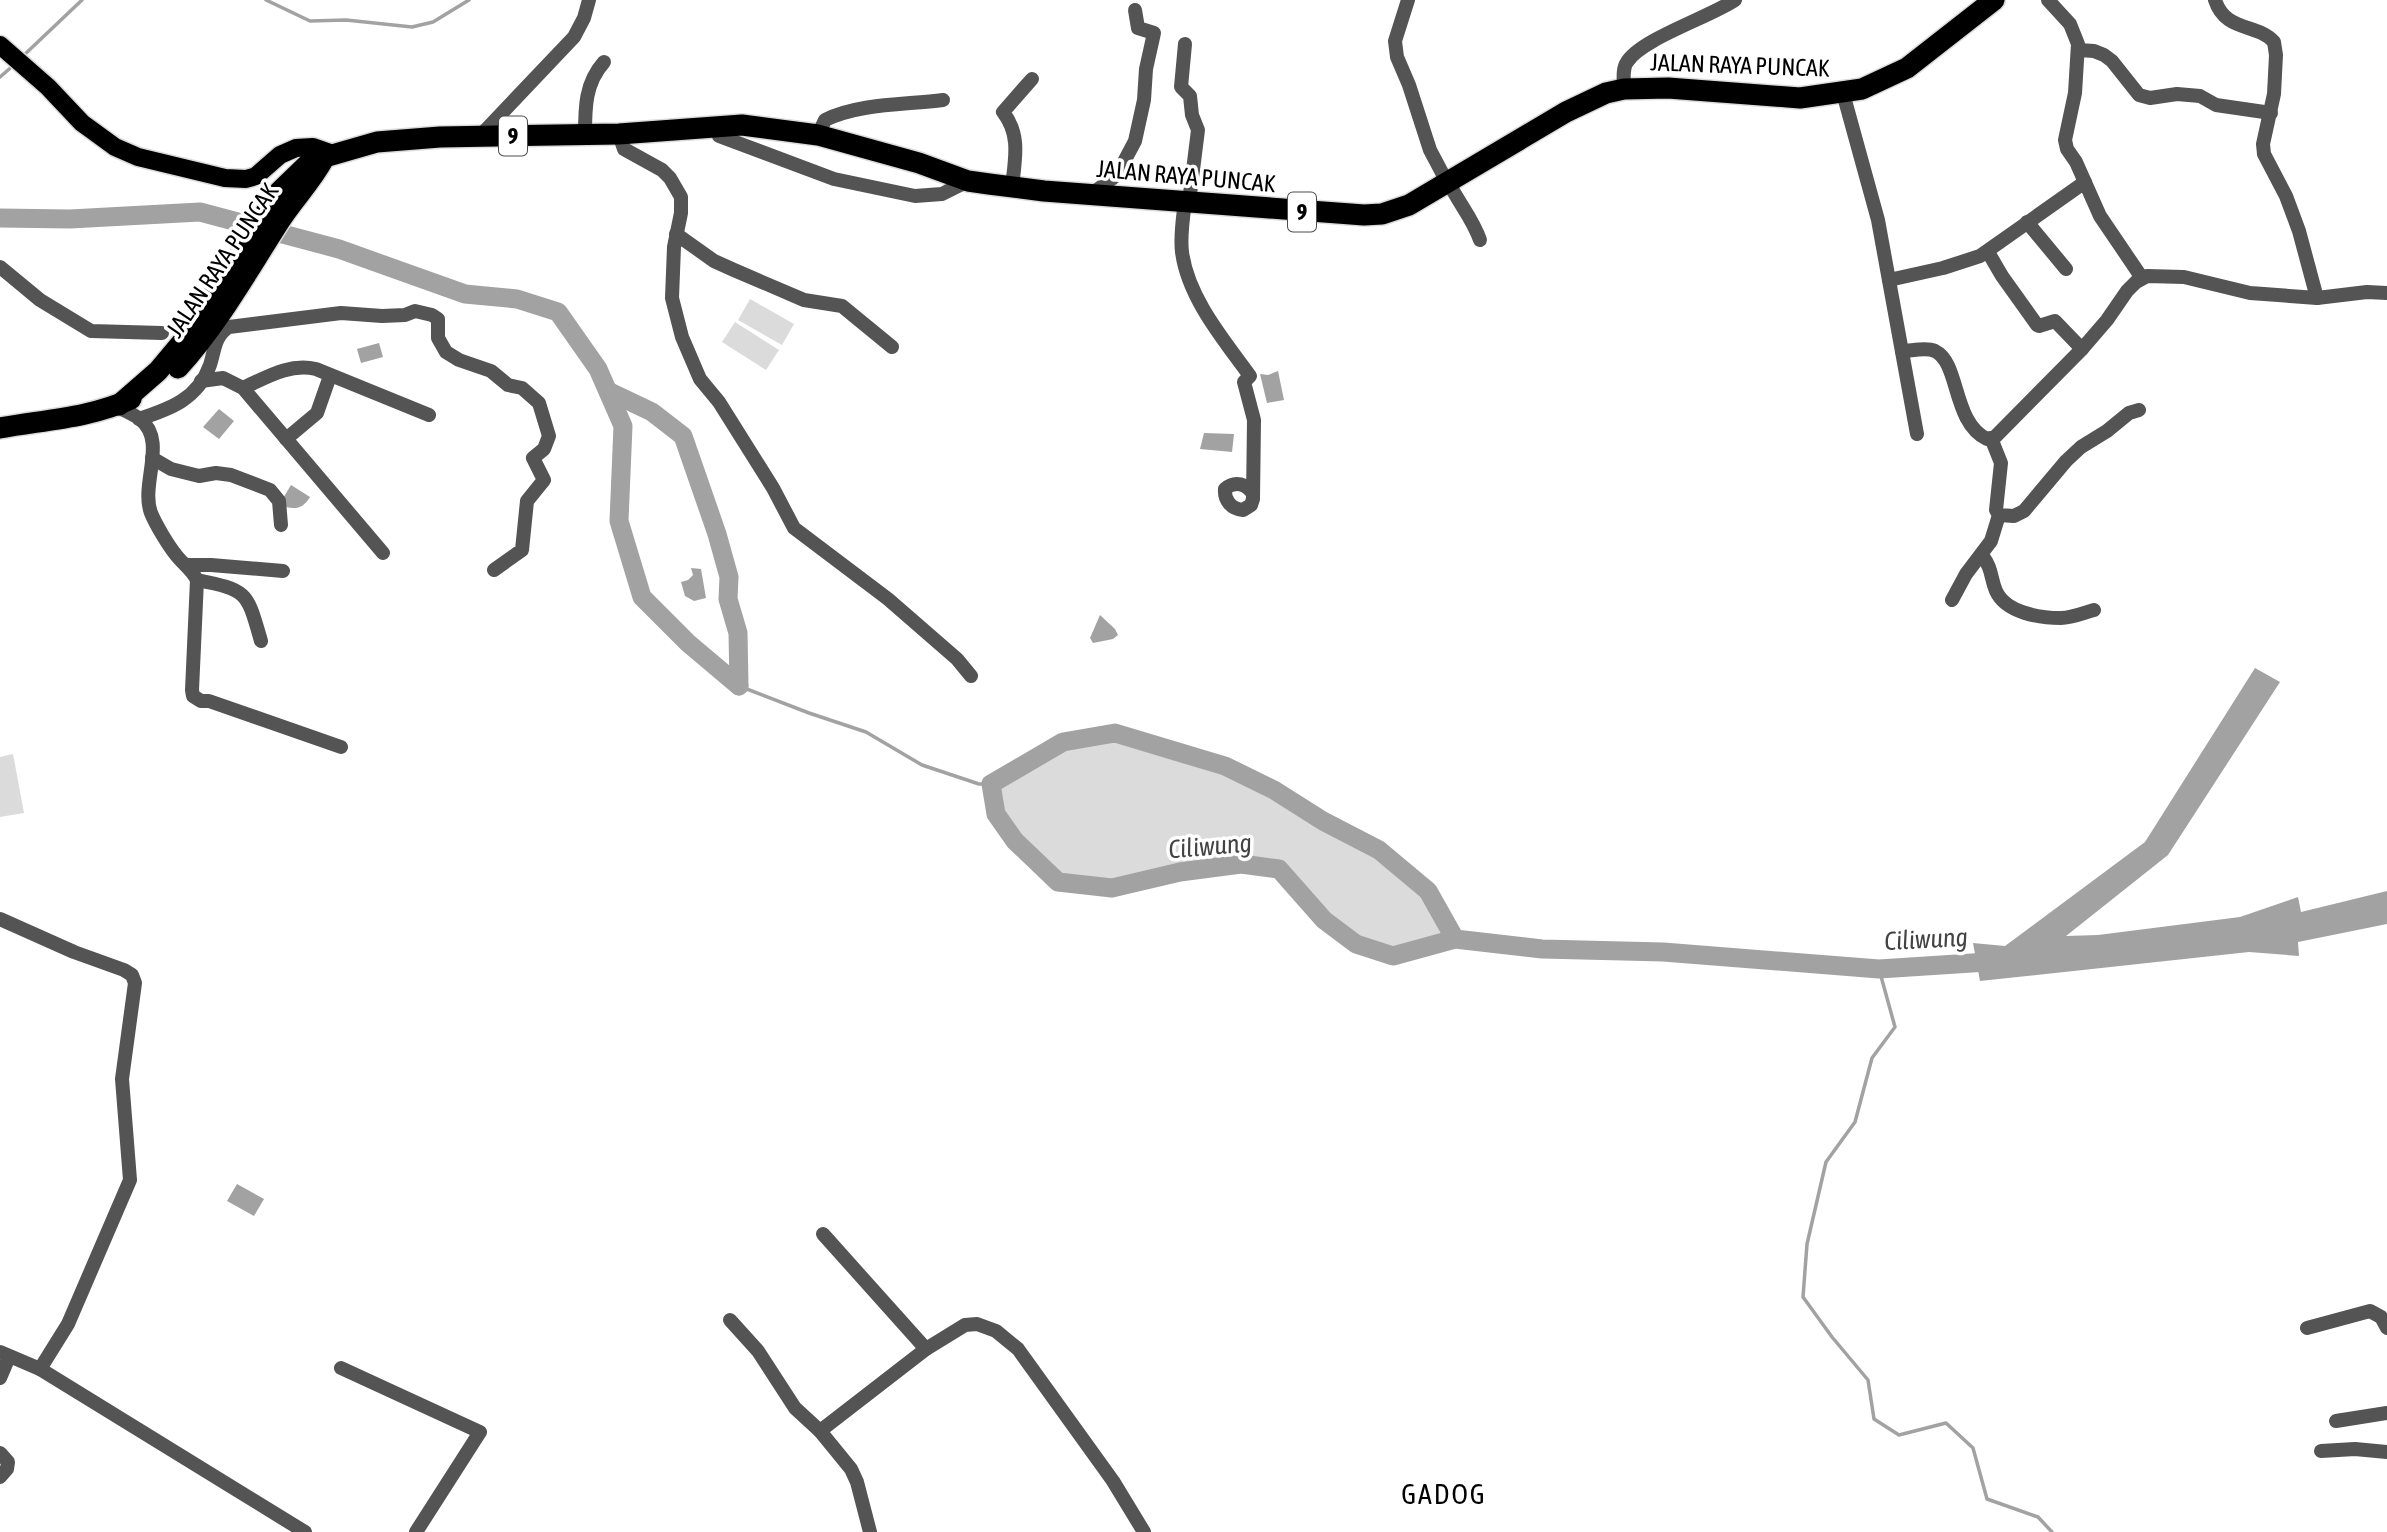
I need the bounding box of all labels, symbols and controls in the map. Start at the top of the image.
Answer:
street label: JALAN RAYA PUNCAK [1650,48,1830,82]
road number: 9 [499,116,527,155]
street label: JALAN RAYA PUNCAK [1095,155,1277,197]
street label: JALAN RAYA PUNCAK [161,178,283,342]
road number: 9 [1288,192,1316,232]
water label: Ciliwung [1167,827,1253,865]
water label: Ciliwung [1884,922,1968,956]
district label: GADOG [1401,1478,1487,1510]

